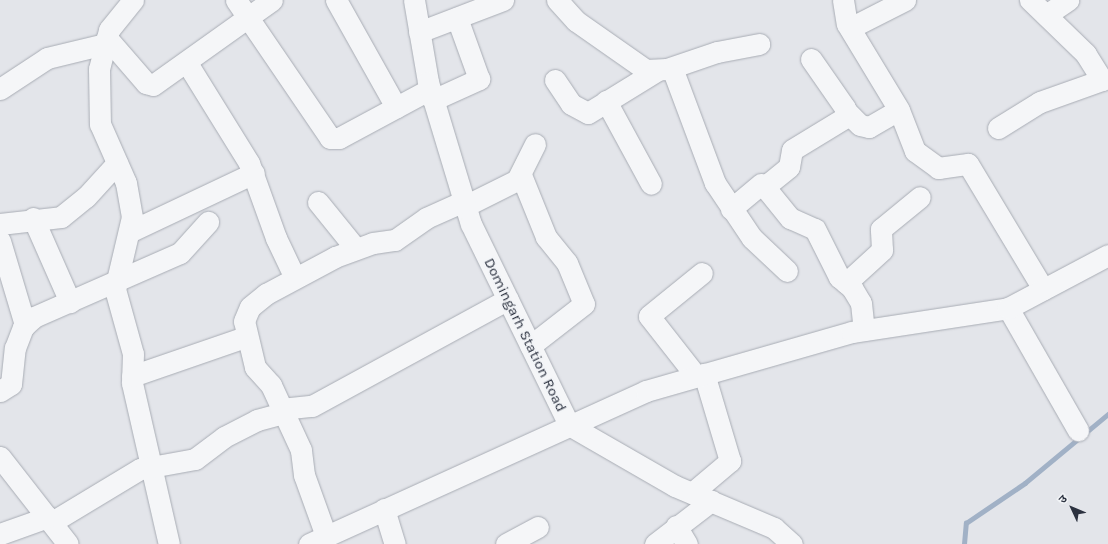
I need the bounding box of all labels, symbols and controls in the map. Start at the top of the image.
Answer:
street label: Domingarh Station Road [480,255,570,415]
north arrow [1052,488,1092,528]
text: उ [1056,492,1070,506]

